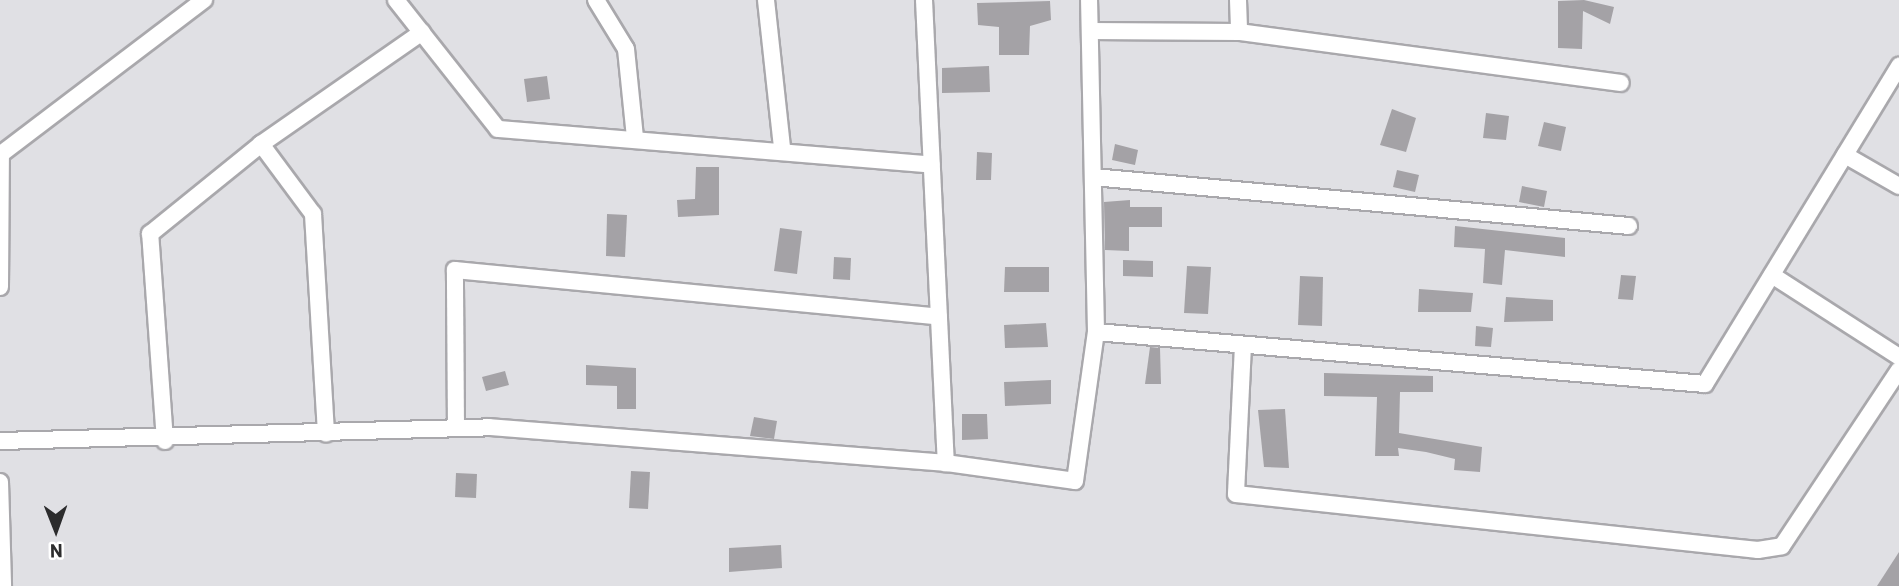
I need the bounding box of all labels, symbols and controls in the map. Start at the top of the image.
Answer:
north arrow [21,495,91,565]
text: N [50,540,63,563]

